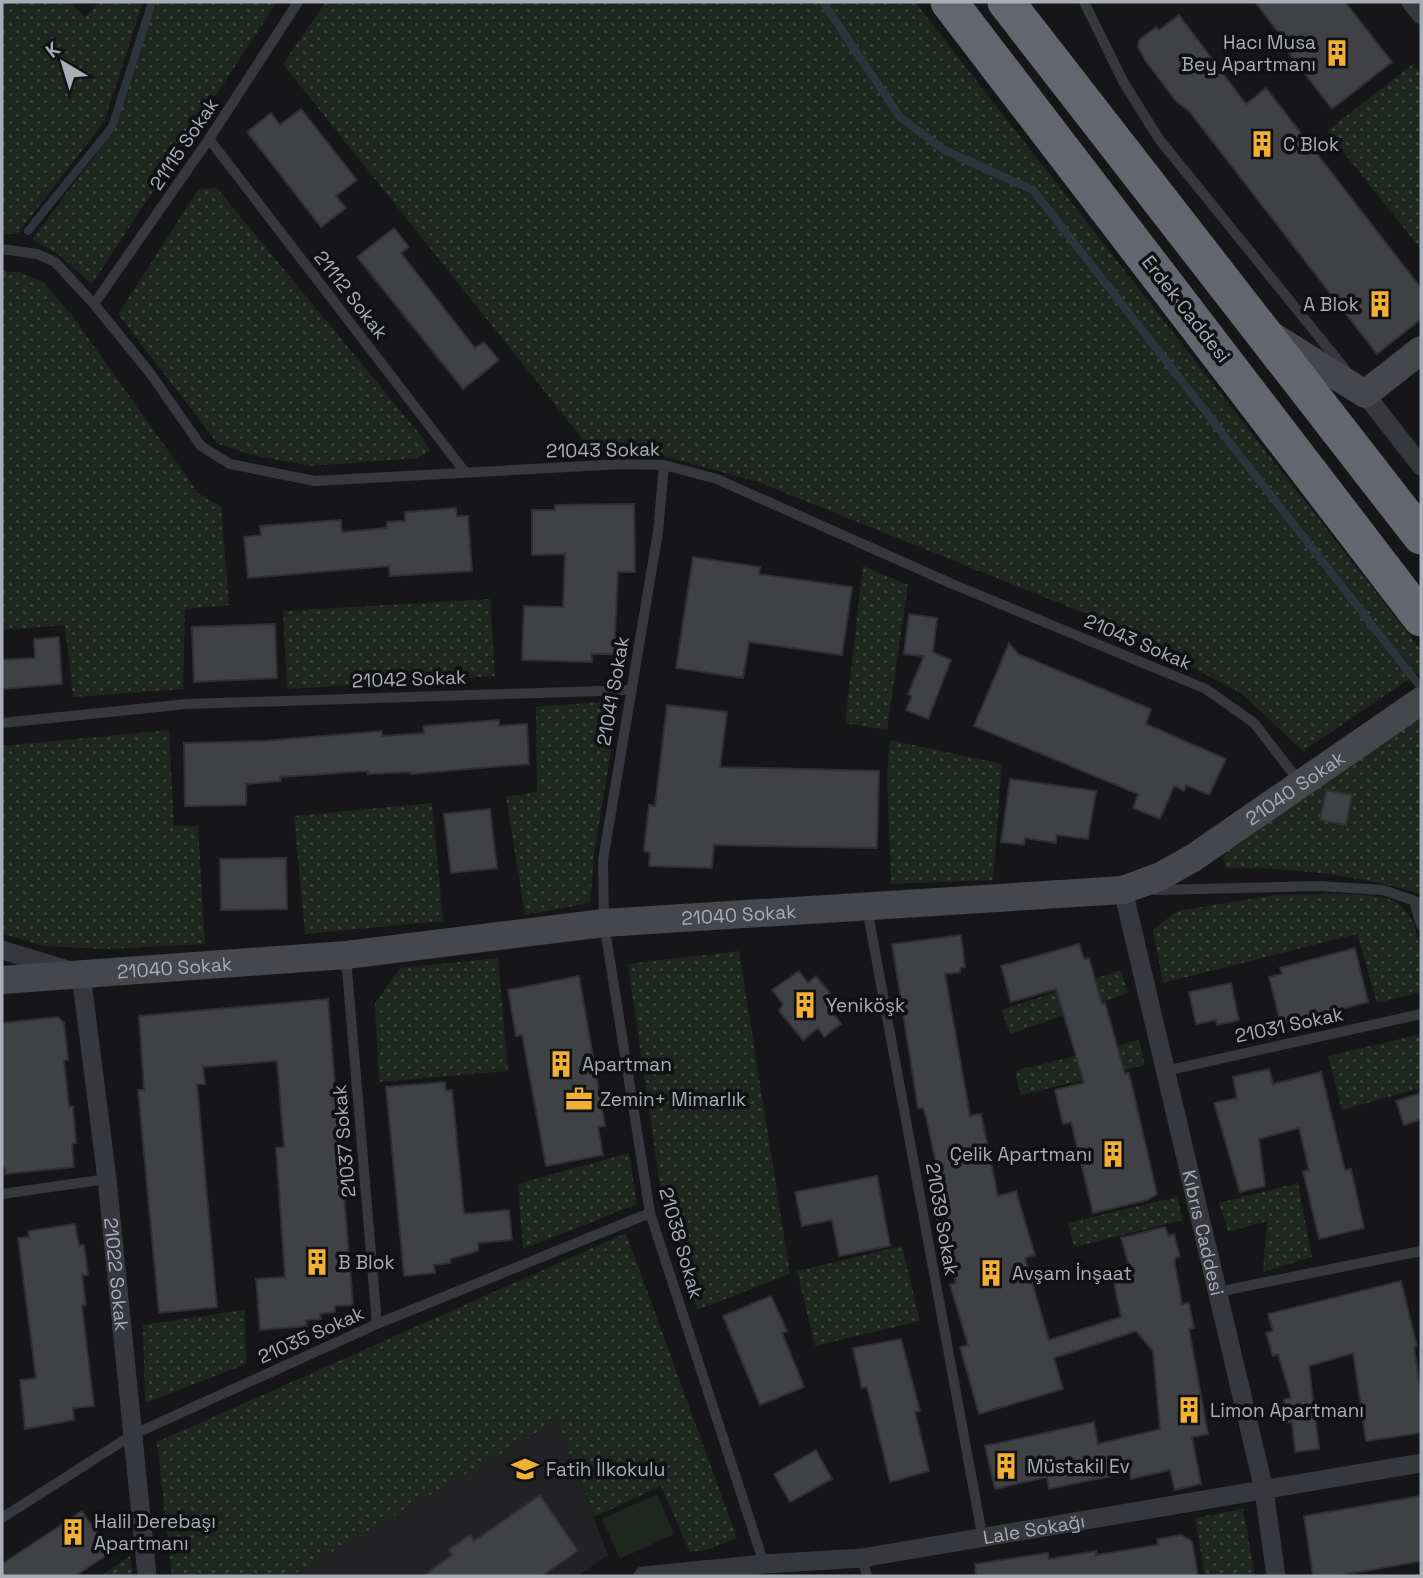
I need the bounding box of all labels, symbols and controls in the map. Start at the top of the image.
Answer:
north arrow [28,28,98,98]
place label: Hacı Musa Bey Apartmanı [1181,30,1316,77]
text: K [40,36,65,64]
building icon: Hacı Musa Bey Apartmanı [1322,38,1352,68]
street label: 21115 Sokak [144,93,224,195]
building icon: C Blok [1247,129,1277,159]
place label: C Blok [1283,132,1339,157]
street label: 21112 Sokak [308,245,394,345]
street label: Erdek Caddesi [1136,250,1236,368]
building icon: A Blok [1365,289,1395,319]
place label: A Blok [1303,292,1359,317]
street label: 21043 Sokak [546,437,660,463]
street label: 21043 Sokak [1080,608,1196,676]
street label: 21041 Sokak [591,634,635,748]
street label: 21042 Sokak [351,665,467,693]
street label: 21040 Sokak [1240,745,1350,831]
street label: 21040 Sokak [681,898,797,931]
street label: 21040 Sokak [116,951,233,984]
building icon: Yeniköşk [790,990,820,1020]
place label: Yeniköşk [826,993,905,1018]
street label: 21031 Sokak [1233,1001,1345,1049]
building icon: Apartman [546,1049,576,1079]
place label: Apartman [582,1052,672,1077]
street label: 21037 Sokak [327,1084,361,1198]
office icon: Zemin+ Mimarlık [564,1084,594,1114]
place label: Zemin+ Mimarlık [600,1087,746,1112]
building icon: Çelik Apartmanı [1098,1139,1128,1169]
place label: Çelik Apartmanı [950,1142,1092,1167]
street label: 21039 Sokak [920,1161,964,1277]
street label: Kıbrıs Caddesi [1177,1167,1230,1298]
street label: 21038 Sokak [653,1185,709,1301]
street label: 21022 Sokak [98,1216,135,1332]
building icon: B Blok [302,1247,332,1277]
place label: B Blok [338,1250,395,1275]
building icon: Avşam İnşaat [976,1258,1006,1288]
place label: Avşam İnşaat [1012,1261,1132,1286]
street label: 21035 Sokak [254,1300,368,1370]
building icon: Limon Apartmanı [1174,1395,1204,1425]
place label: Limon Apartmanı [1210,1398,1364,1423]
building icon: Müstakil Ev [991,1451,1021,1481]
school or university icon: Fatih İlkokulu [510,1454,540,1484]
place label: Müstakil Ev [1027,1454,1130,1479]
place label: Fatih İlkokulu [546,1457,665,1482]
street label: Lale Sokağı [981,1508,1087,1550]
place label: Halil Derebaşı Apartmanı [94,1509,216,1556]
building icon: Halil Derebaşı Apartmanı [58,1517,88,1547]

